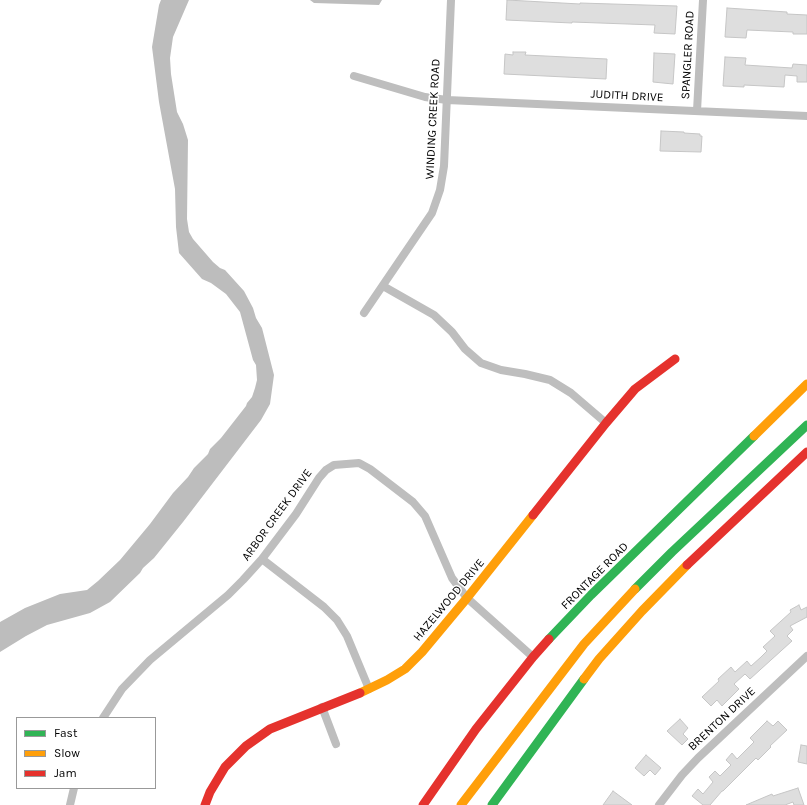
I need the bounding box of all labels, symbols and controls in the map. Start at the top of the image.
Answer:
street label: SPANGLER ROAD [678,10,698,100]
street label: WINDING CREEK ROAD [423,58,443,180]
street label: JUDITH DRIVE [590,87,664,105]
street label: ARBOR CREEK DRIVE [239,466,315,564]
street label: FRONTAGE ROAD [558,539,632,613]
street label: HAZELWOOD DRIVE [410,556,488,644]
street label: BRENTON DRIVE [685,684,759,754]
legend [16,717,156,789]
text: Fast [54,726,77,740]
text: Slow [54,746,80,760]
text: Jam [54,766,77,780]

